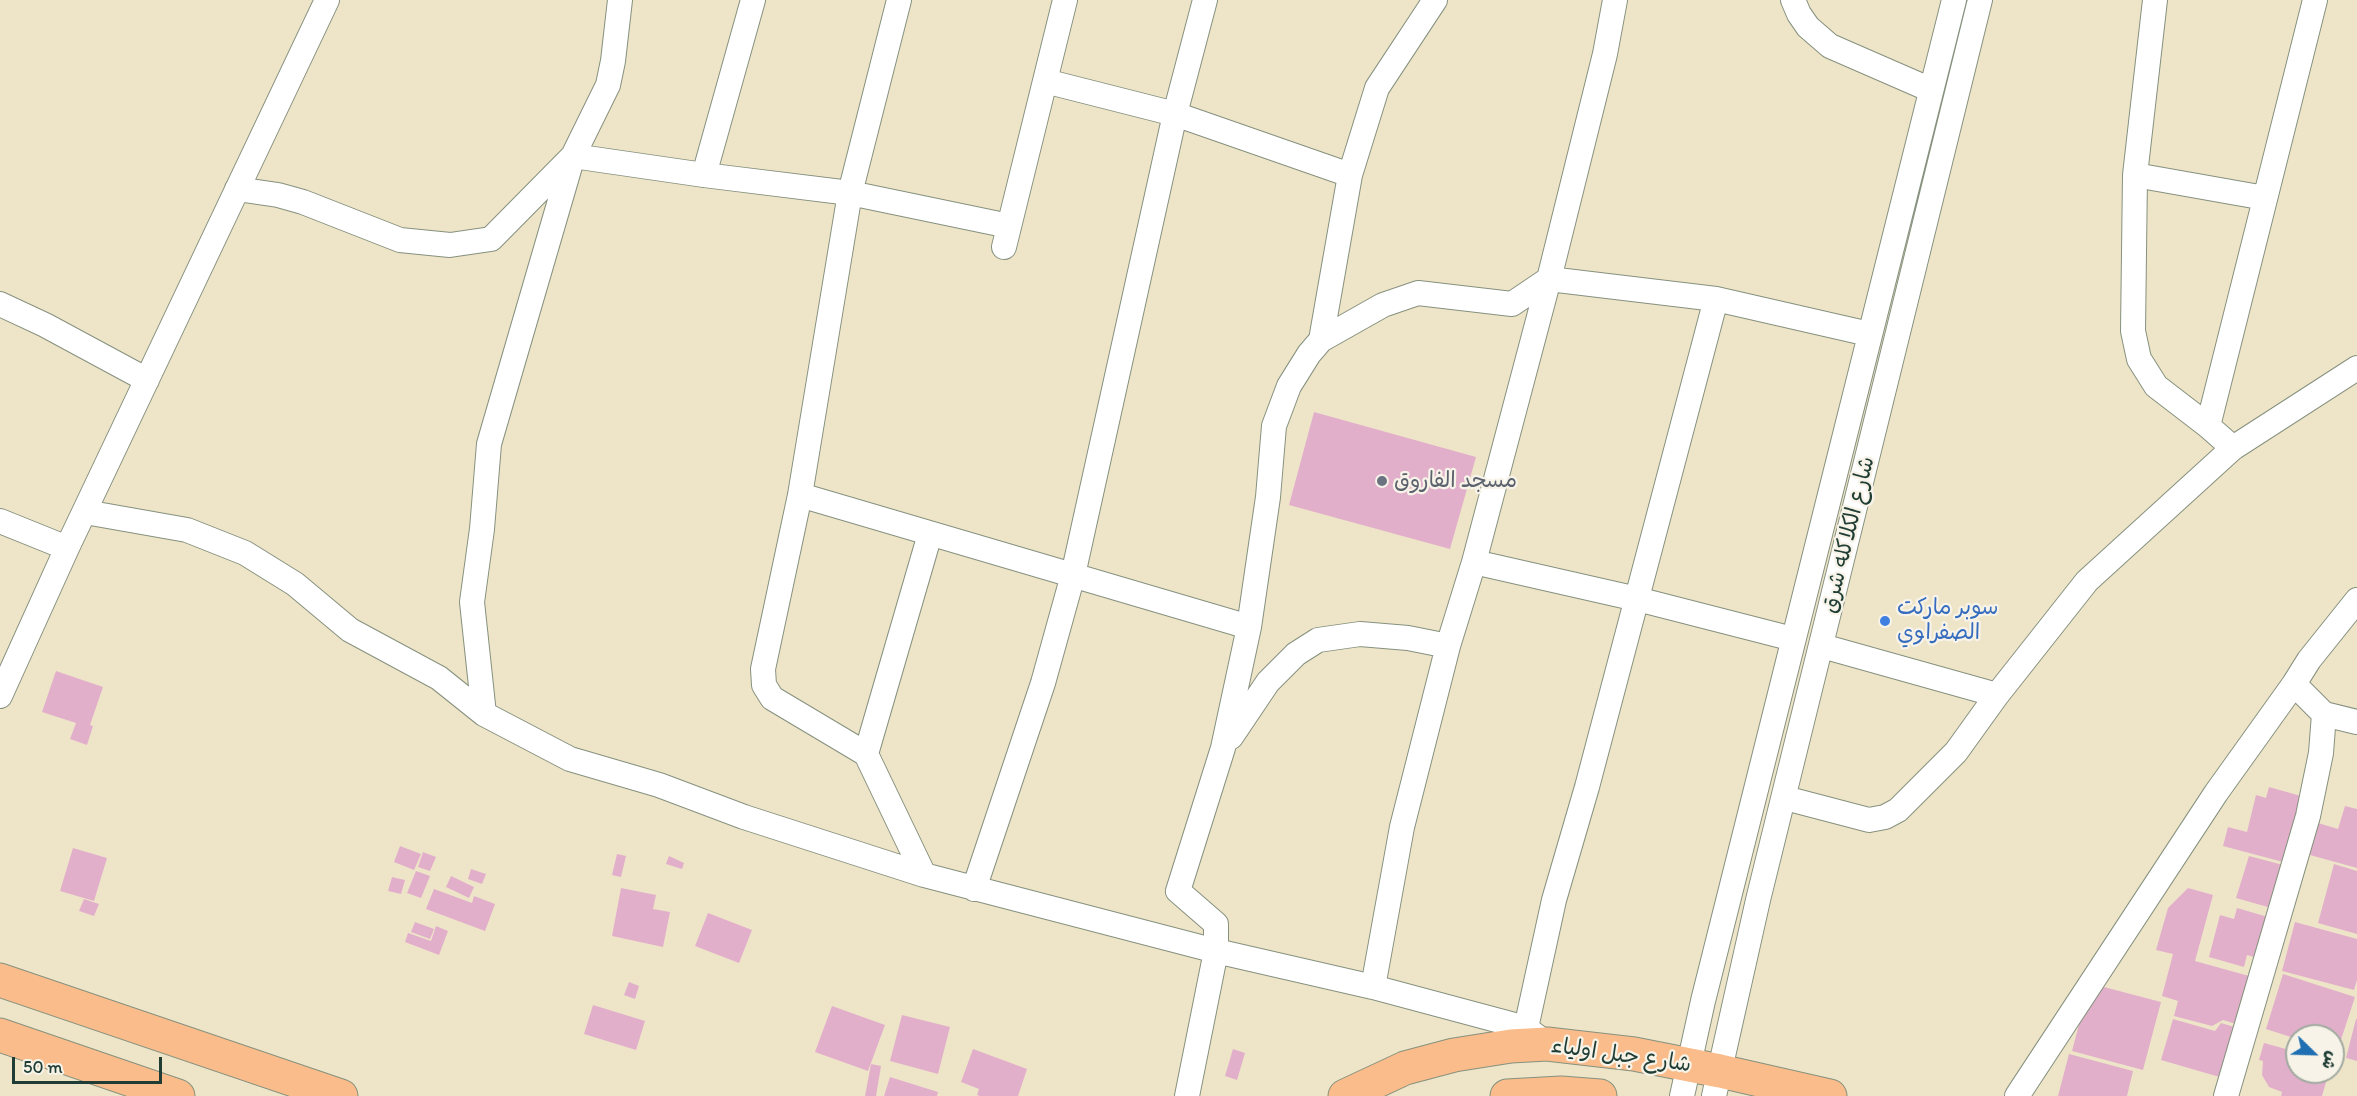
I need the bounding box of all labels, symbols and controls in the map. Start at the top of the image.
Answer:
street label: شارع الكلاكله شرق [1817,454,1881,616]
place label: مسجد الفاروق [1394,468,1517,494]
marker: مسجد الفاروق [1375,474,1389,488]
place label: سوبر ماركت الصفراوي [1897,595,1999,646]
marker: سوبر ماركت الصفراوي [1878,614,1892,628]
north arrow [2285,1024,2345,1084]
street label: شارع جبل اولياء [1549,1033,1693,1079]
scale bar [15,1045,165,1083]
text: ش [2318,1049,2342,1072]
text: 50 m [23,1056,63,1078]

